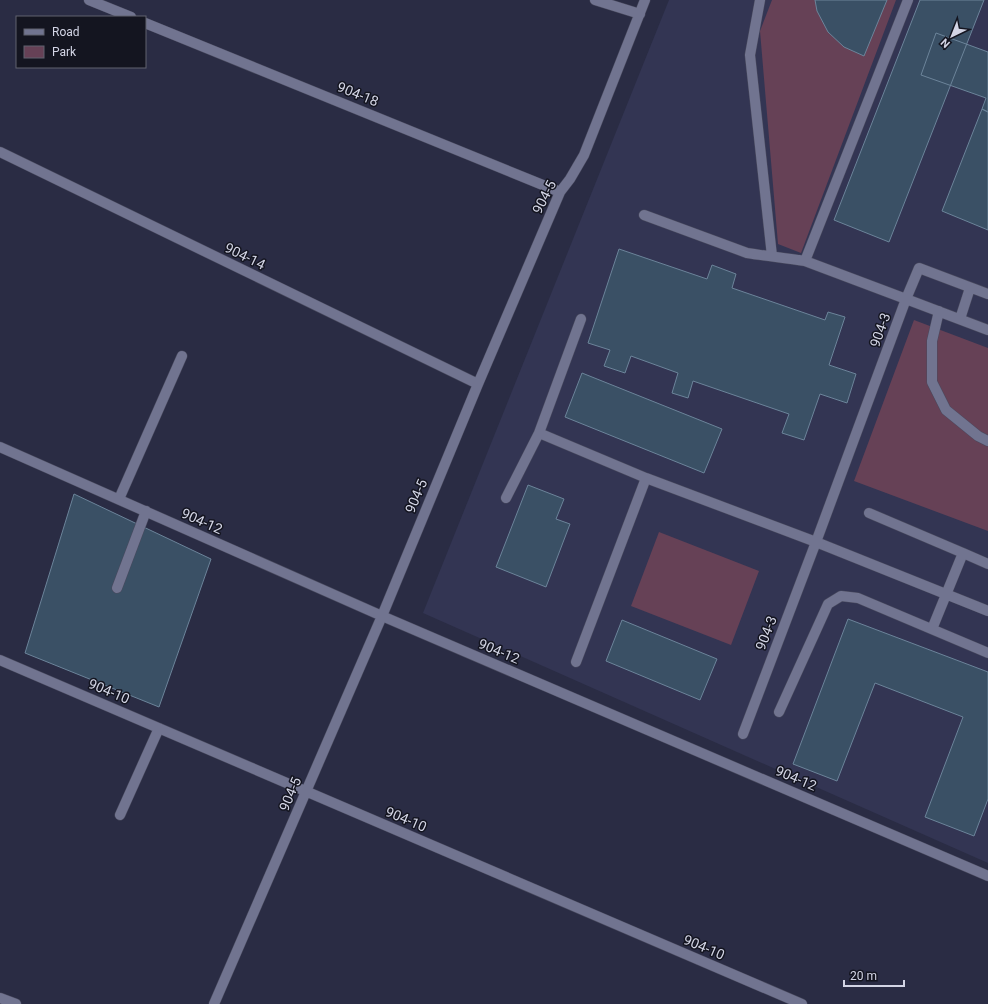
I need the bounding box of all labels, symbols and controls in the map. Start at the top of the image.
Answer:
legend [16,16,146,68]
north arrow [932,16,972,56]
text: Road [52,25,80,39]
text: N [938,35,953,50]
text: Park [52,45,77,59]
street label: 904-18 [335,78,381,110]
street label: 904-5 [529,178,559,216]
street label: 904-14 [222,239,268,273]
street label: 904-3 [866,311,894,349]
street label: 904-5 [402,476,430,515]
street label: 904-12 [179,505,225,537]
street label: 904-3 [752,614,780,652]
street label: 904-12 [476,635,522,667]
street label: 904-10 [86,675,132,707]
street label: 904-12 [773,762,819,794]
street label: 904-5 [276,774,304,813]
street label: 904-10 [383,803,429,835]
street label: 904-10 [681,931,727,963]
scale bar [844,962,904,988]
text: 20 m [850,969,877,983]

